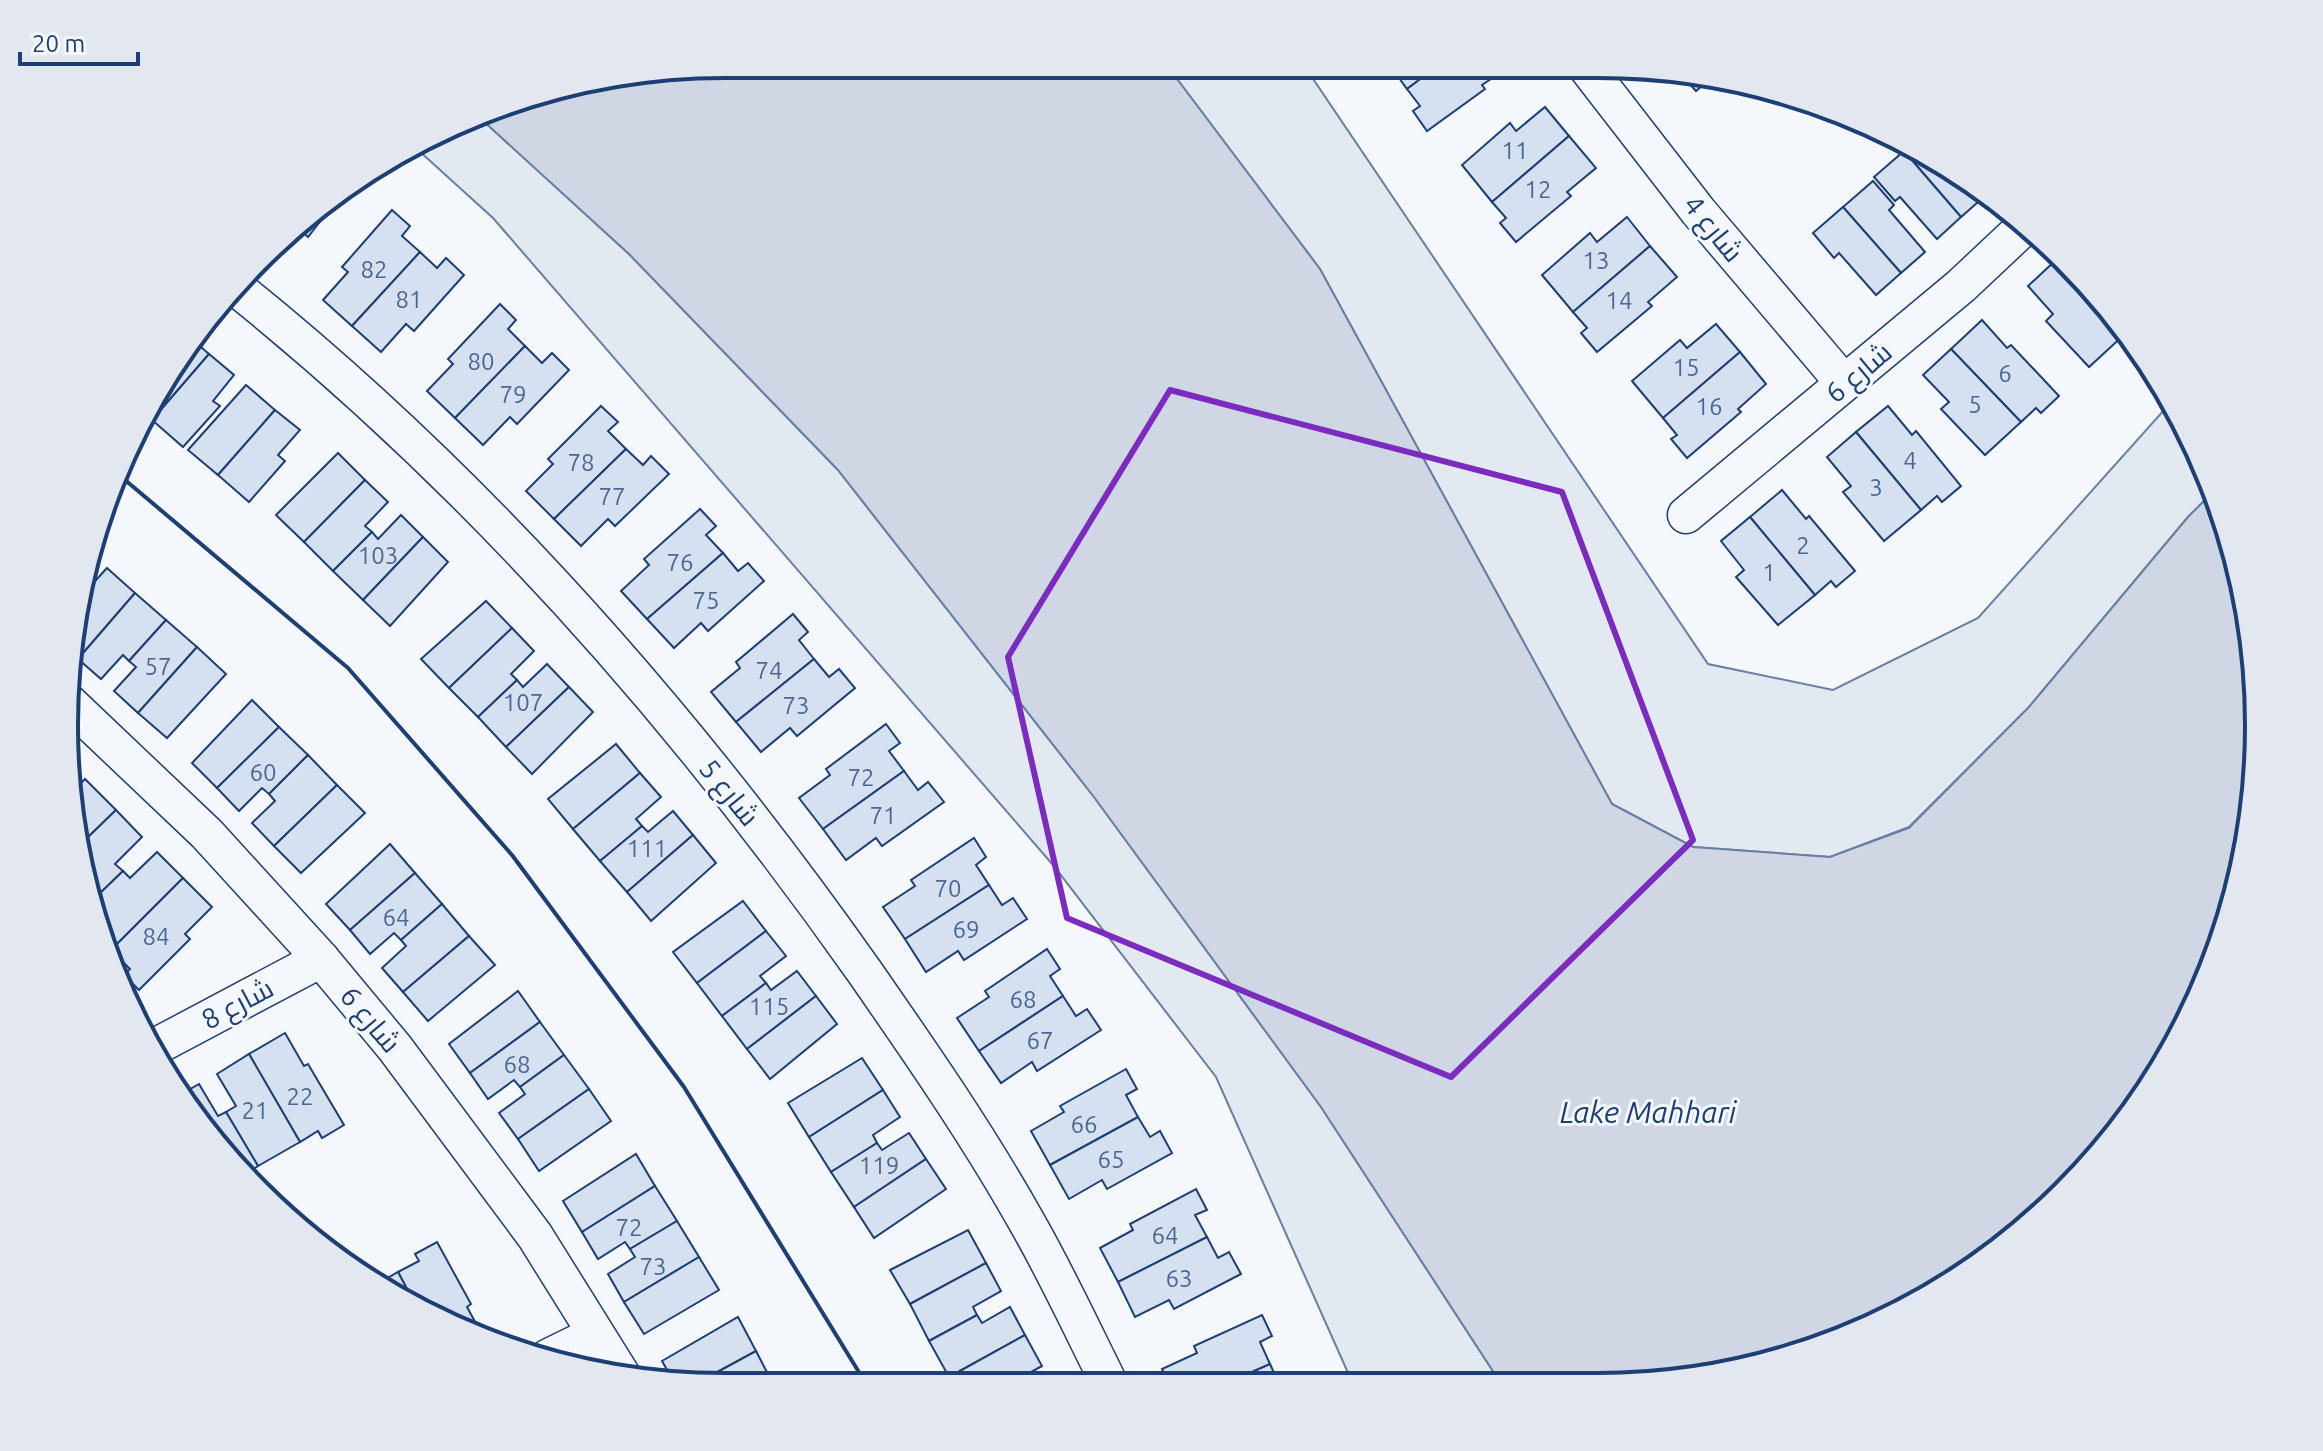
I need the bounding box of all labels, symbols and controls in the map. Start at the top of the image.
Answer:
scale bar [20,16,138,66]
text: 20 m [32,30,85,57]
house number: 11 [1501,137,1529,164]
house number: 12 [1524,176,1552,203]
street label: شارع 4 [1675,189,1750,270]
house number: 13 [1582,247,1610,274]
house number: 82 [360,256,388,283]
house number: 81 [395,286,423,313]
house number: 14 [1605,287,1633,314]
street label: شارع 6 [1819,336,1900,412]
house number: 80 [467,348,495,375]
house number: 15 [1672,354,1700,381]
house number: 6 [1998,360,2012,387]
house number: 79 [499,381,527,408]
house number: 5 [1968,391,1982,418]
house number: 16 [1695,393,1723,420]
house number: 4 [1903,447,1917,474]
house number: 78 [567,449,595,476]
house number: 3 [1869,474,1883,501]
house number: 77 [598,483,626,510]
house number: 2 [1796,532,1810,559]
house number: 103 [358,542,398,569]
house number: 76 [666,549,694,576]
house number: 1 [1762,559,1776,586]
house number: 75 [692,587,720,614]
house number: 57 [144,653,172,680]
house number: 74 [755,657,783,684]
house number: 107 [503,689,543,716]
house number: 73 [782,692,810,719]
street label: شارع 5 [691,753,766,834]
house number: 60 [249,759,277,786]
house number: 72 [847,764,875,791]
house number: 71 [869,802,897,829]
house number: 111 [627,835,667,862]
house number: 70 [934,875,962,902]
house number: 64 [382,904,410,931]
house number: 69 [952,916,980,943]
house number: 84 [142,923,170,950]
street label: شارع 8 [196,971,280,1038]
street label: شارع 6 [331,980,407,1061]
house number: 68 [1009,986,1037,1013]
house number: 115 [749,993,789,1020]
house number: 67 [1026,1027,1054,1054]
house number: 68 [503,1051,531,1078]
house number: 22 [286,1083,314,1110]
water label: Lake Mahhari [1560,1095,1738,1129]
house number: 21 [241,1097,269,1124]
house number: 66 [1070,1111,1098,1138]
house number: 65 [1097,1146,1125,1173]
house number: 119 [859,1152,899,1179]
house number: 72 [615,1214,643,1241]
house number: 64 [1151,1222,1179,1249]
house number: 73 [639,1253,667,1280]
house number: 63 [1165,1265,1193,1292]

